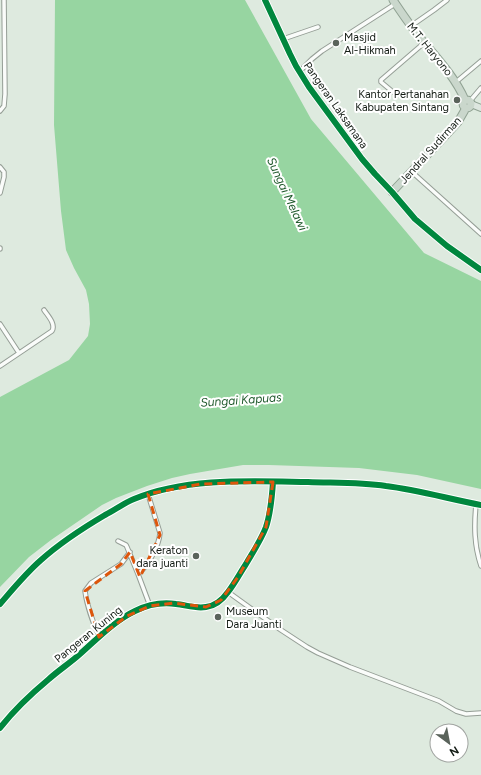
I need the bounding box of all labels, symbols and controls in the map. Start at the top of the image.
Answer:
street label: M.T. Haryono [404,20,455,79]
place label: Masjid Al-Hikmah [344,31,396,57]
marker: Masjid Al-Hikmah [331,38,341,48]
street label: Pangeran Laksamana [301,59,370,151]
place label: Kantor Pertanahan Kabupaten Sintang [355,88,449,114]
marker: Kantor Pertanahan Kabupaten Sintang [452,95,462,105]
street label: Jendral Sudirman [397,114,464,186]
water label: Sungai Melawi [264,155,310,233]
water label: Sungai Kapuas [200,390,282,410]
place label: Keraton dara juanti [136,544,188,570]
marker: Keraton dara juanti [191,551,201,561]
street label: Pangeran Kuning [52,603,125,665]
place label: Museum Dara Juanti [226,605,281,631]
marker: Museum Dara Juanti [213,612,223,622]
north arrow [429,723,469,763]
text: N [447,743,461,759]

